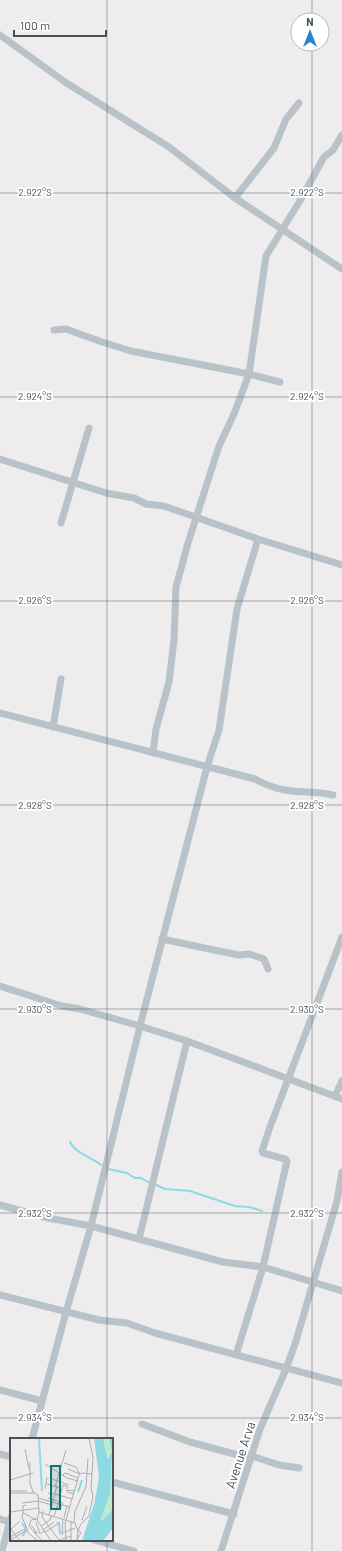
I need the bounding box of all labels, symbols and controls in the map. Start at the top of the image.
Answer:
scale bar [14,12,106,38]
north arrow [290,12,330,52]
text: N [306,15,314,28]
text: 100 m [20,18,50,32]
text: 2.922°S [18,186,52,198]
text: 2.922°S [290,186,324,198]
text: 2.924°S [18,390,52,402]
text: 2.924°S [290,390,324,402]
text: 2.926°S [18,594,52,606]
text: 2.926°S [290,594,324,606]
text: 2.928°S [18,799,52,811]
text: 2.928°S [290,799,324,811]
text: 2.930°S [18,1003,52,1015]
text: 2.930°S [290,1003,324,1015]
text: 2.932°S [18,1207,52,1219]
text: 2.932°S [290,1207,324,1219]
text: 2.934°S [18,1411,52,1423]
text: 2.934°S [290,1411,324,1423]
street label: Avenue Arva [222,1419,258,1491]
inset map [10,1438,113,1541]

